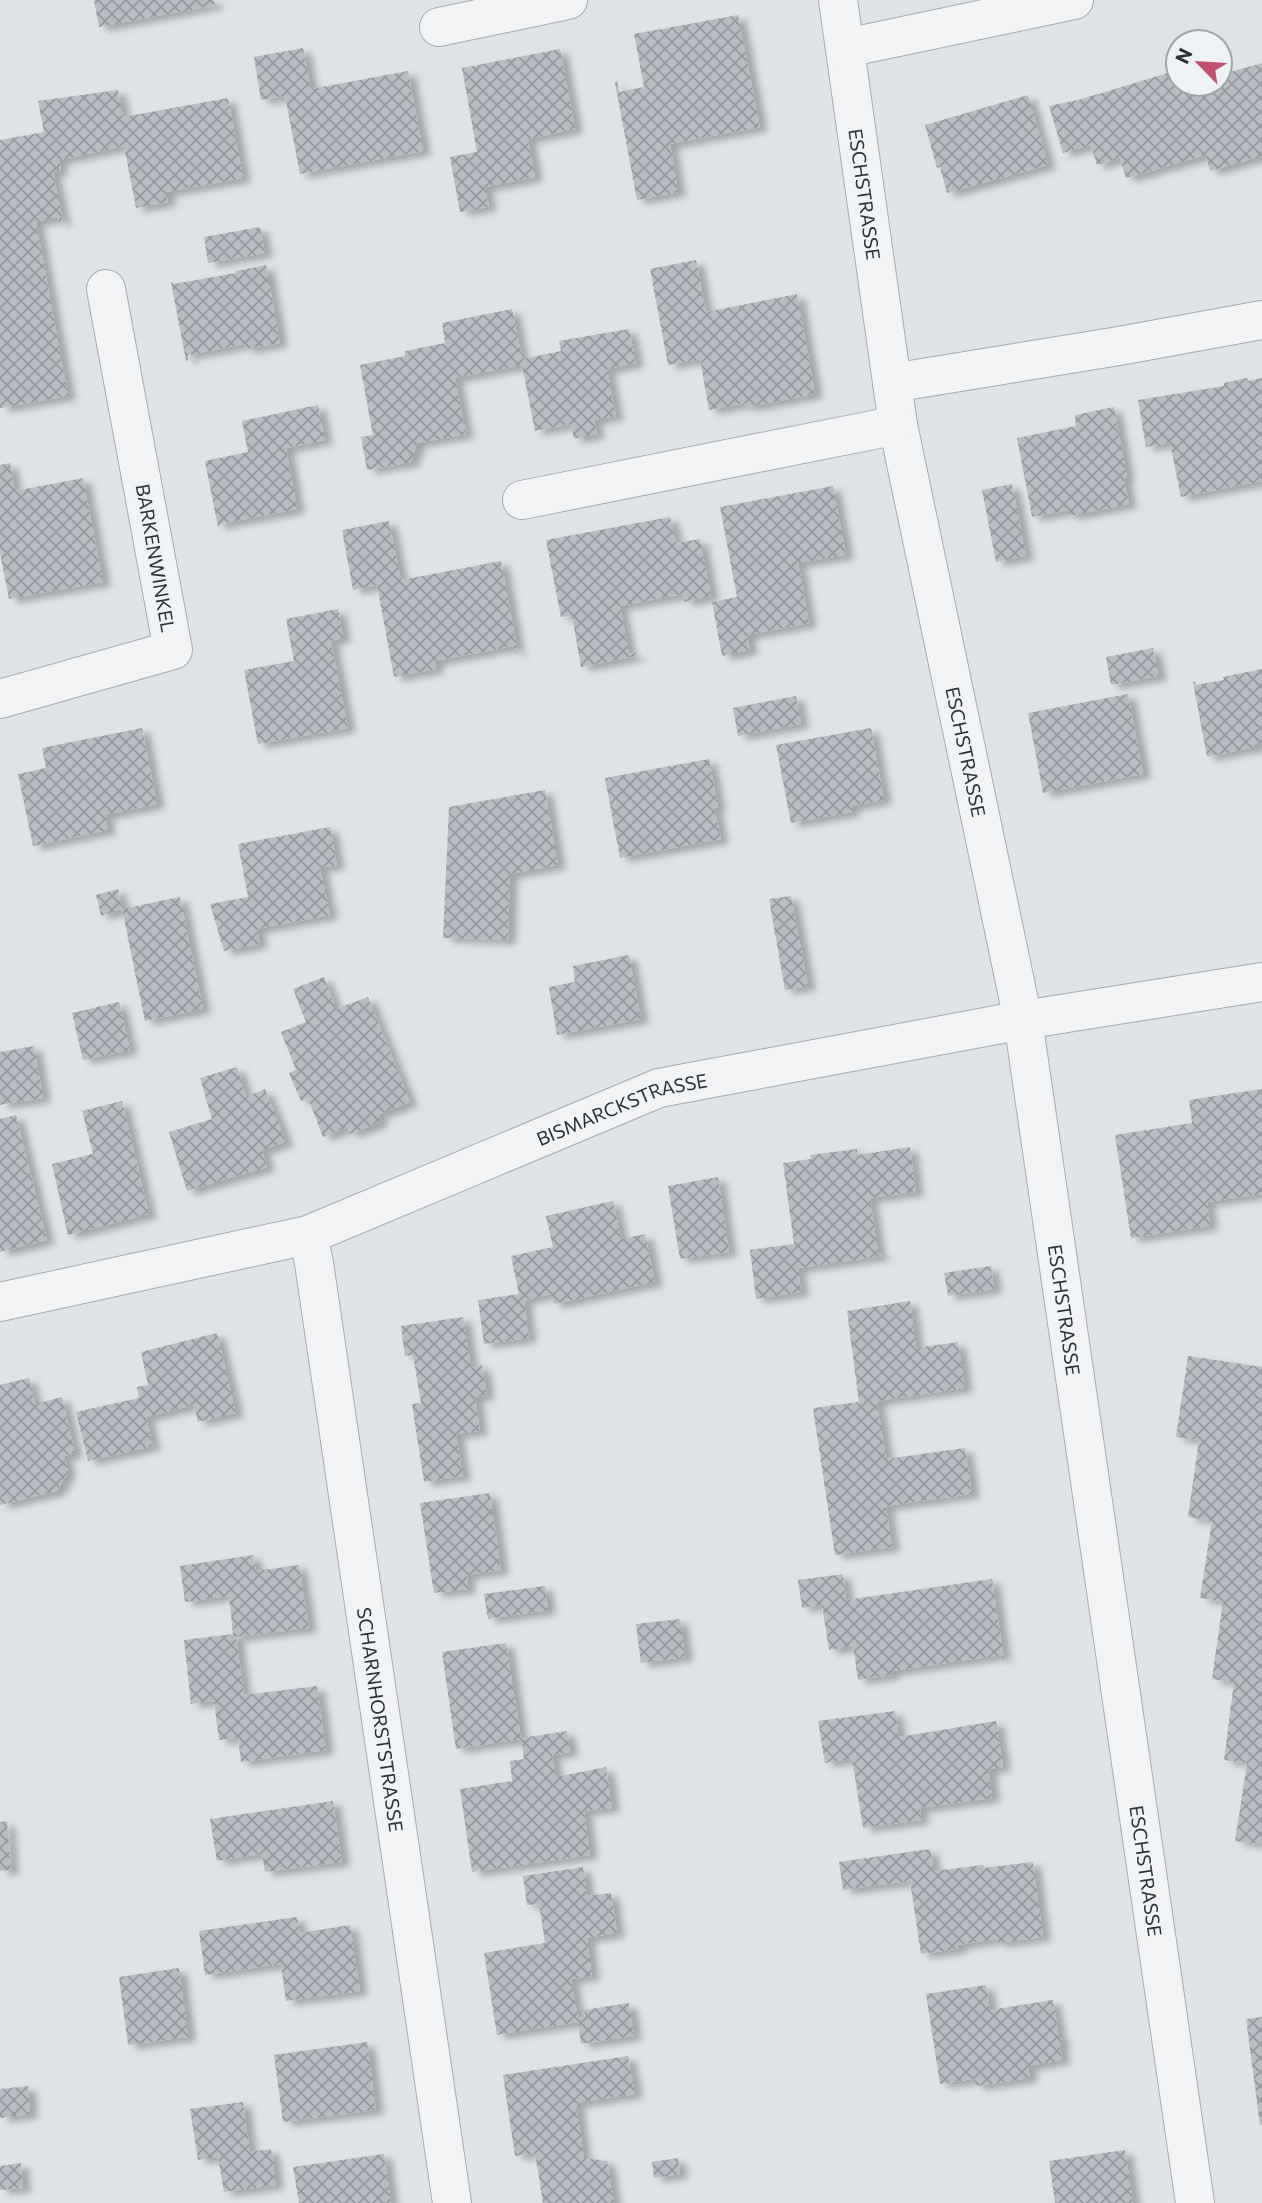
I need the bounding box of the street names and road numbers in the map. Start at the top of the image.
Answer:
street label: ESCHSTRASSE [845,127,886,261]
street label: BARKENWINKEL [132,482,180,634]
street label: ESCHSTRASSE [942,685,991,819]
street label: BISMARCKSTRASSE [533,1068,709,1150]
street label: ESCHSTRASSE [1044,1243,1086,1377]
street label: SCHARNHORSTSTRASSE [353,1606,409,1833]
street label: ESCHSTRASSE [1126,1804,1168,1938]

